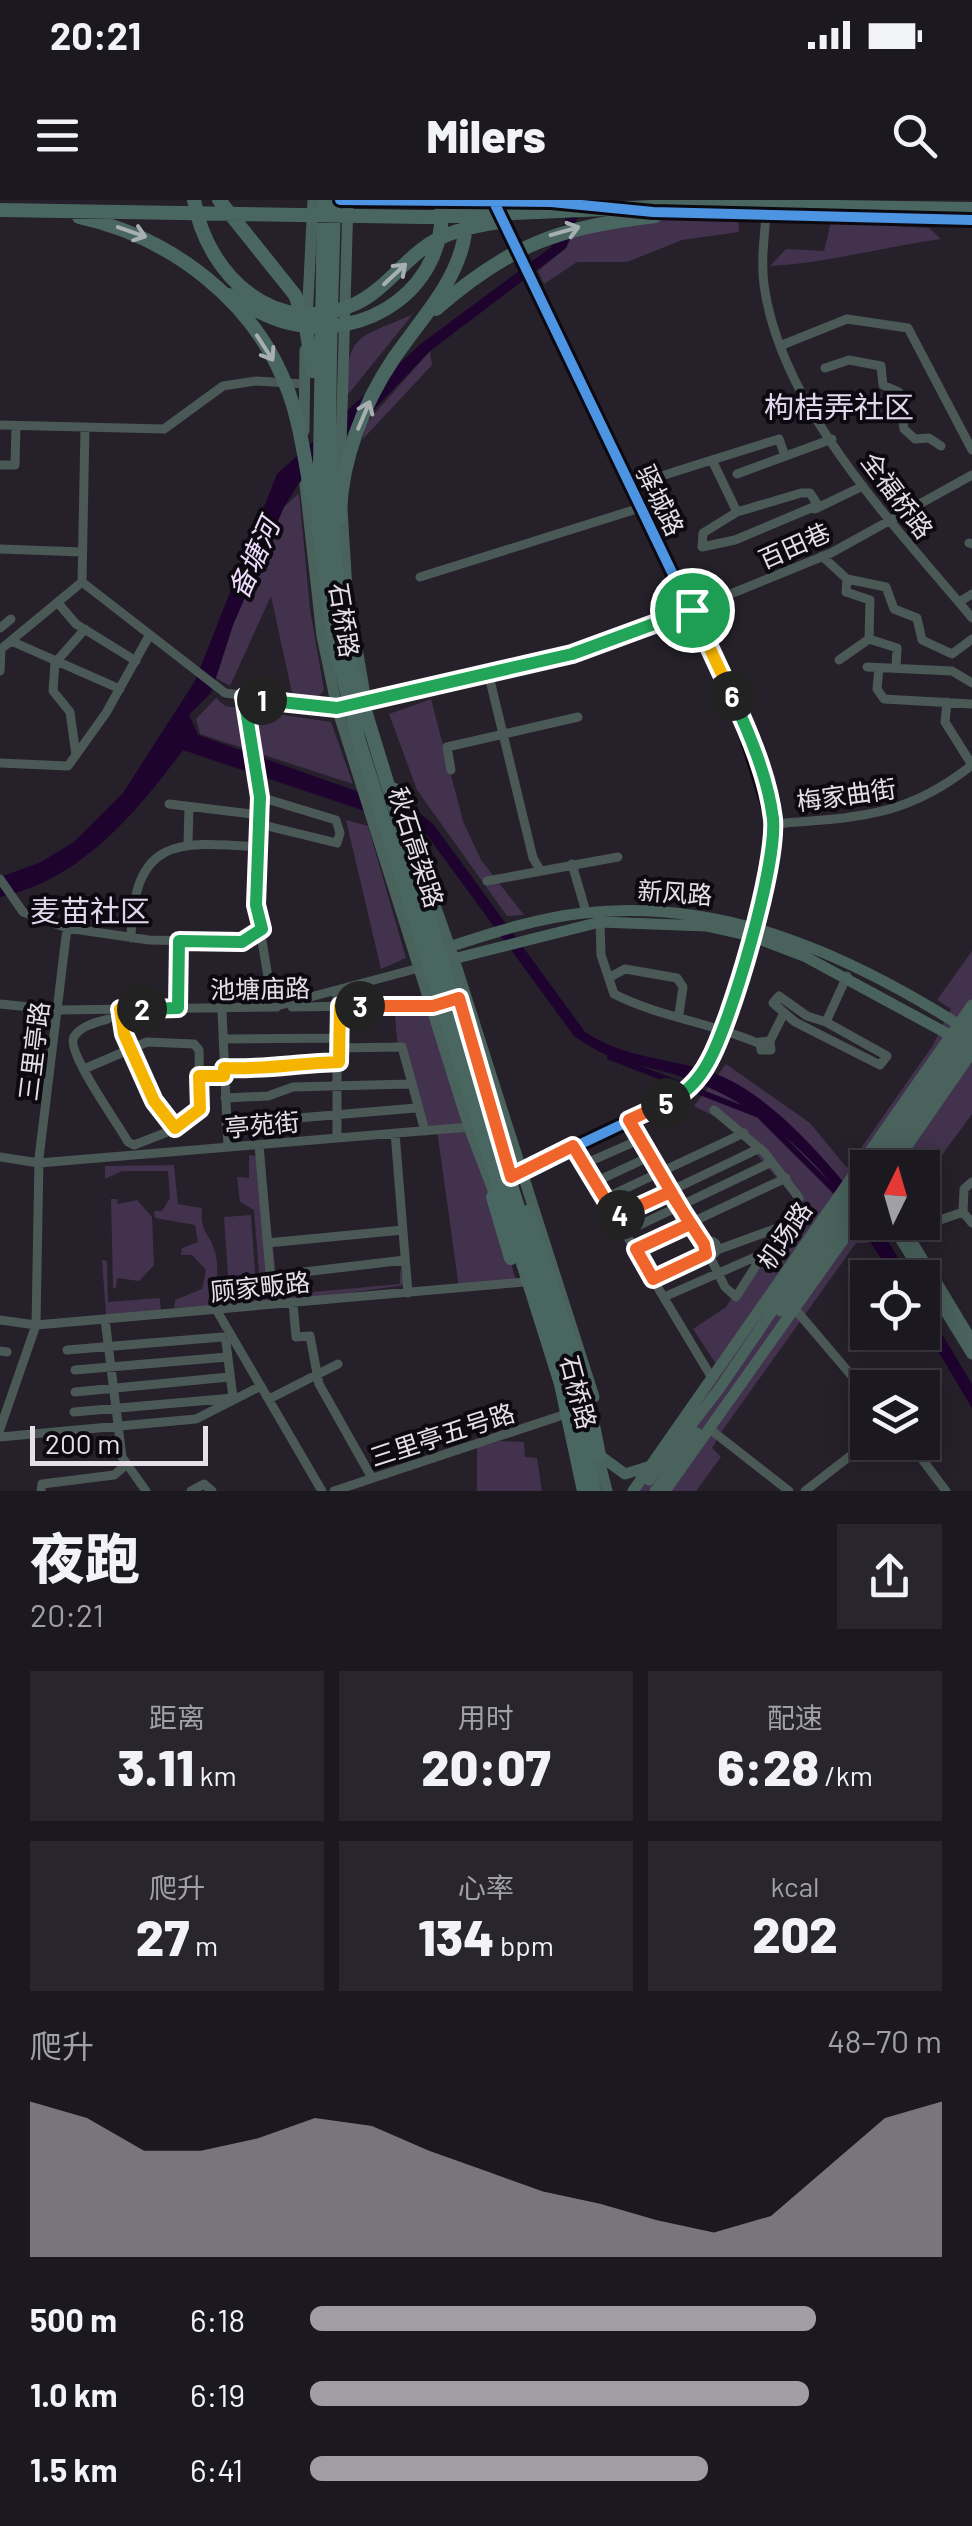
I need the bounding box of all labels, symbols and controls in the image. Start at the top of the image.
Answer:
text: 20:21 [50,12,141,58]
icon: menu [30,108,85,163]
text: Milers [426,108,546,162]
icon: search [887,108,942,163]
one-way arrow [548,221,580,240]
one-way arrow [116,224,148,242]
one-way arrow [382,263,407,286]
one-way arrow [255,333,276,362]
district label: 枸桔弄社区 [764,388,914,424]
one-way arrow [356,400,374,431]
street label: 全福桥路 [856,446,940,544]
street label: 驿城路 [631,460,691,540]
water label: 备塘河 [220,508,288,603]
street label: 百田巷 [754,516,834,574]
pin [650,568,735,653]
street label: 石桥路 [324,581,366,659]
icon: arrive [665,583,720,638]
pin: 6 [707,671,757,721]
pin: 1 [237,675,287,725]
text: 6 [724,679,740,713]
text: 1 [257,683,267,717]
street label: 梅家曲街 [794,772,898,816]
street label: 秋石高架路 [383,783,451,911]
street label: 新风路 [637,874,713,910]
district label: 麦苗社区 [30,892,150,928]
street label: 池塘庙路 [210,972,310,1004]
pin: 3 [335,981,385,1031]
pin: 2 [117,984,167,1034]
text: 3 [352,989,368,1023]
text: 2 [134,992,150,1026]
street label: 三里亭路 [12,1000,54,1102]
pin: 5 [641,1078,691,1128]
text: 5 [658,1086,674,1120]
street label: 亭苑街 [223,1106,301,1142]
north arrow [850,1150,940,1240]
map controls [850,1150,940,1460]
pin: 4 [595,1190,645,1240]
street label: 机场路 [751,1196,817,1274]
text: 4 [612,1198,628,1232]
button: locate [850,1260,940,1350]
street label: 顾家畈路 [209,1266,311,1306]
street label: 石桥路 [555,1352,603,1432]
button: layers [850,1370,940,1460]
street label: 三里亭五号路 [366,1397,518,1471]
scale bar [30,1421,208,1466]
text: 200 m [45,1426,120,1460]
text: 夜跑 [30,1524,140,1590]
button: share [837,1524,942,1629]
text: 20:21 [30,1595,104,1633]
text: 距离 [149,1700,205,1734]
text: 用时 [458,1700,514,1734]
text: 配速 [767,1700,823,1734]
text: 3.11 [117,1736,194,1796]
text: 20:07 [421,1736,551,1796]
text: 6:28 [717,1736,819,1796]
text: km [194,1758,237,1792]
text: /km [819,1758,873,1792]
text: kcal [771,1869,819,1903]
text: 爬升 [149,1870,205,1904]
text: 心率 [458,1870,514,1904]
text: 202 [752,1903,838,1963]
text: 27 [136,1906,189,1966]
text: 134 [418,1906,494,1966]
text: m [189,1928,218,1962]
text: bpm [494,1928,554,1962]
text: 48–70 m [827,2021,942,2059]
text: 爬升 [30,2026,94,2064]
text: 500 m [30,2300,117,2338]
text: 6:18 [190,2300,245,2338]
text: 1.0 km [30,2375,118,2413]
text: 6:19 [190,2375,245,2413]
text: 1.5 km [30,2450,117,2488]
text: 6:41 [190,2450,243,2488]

